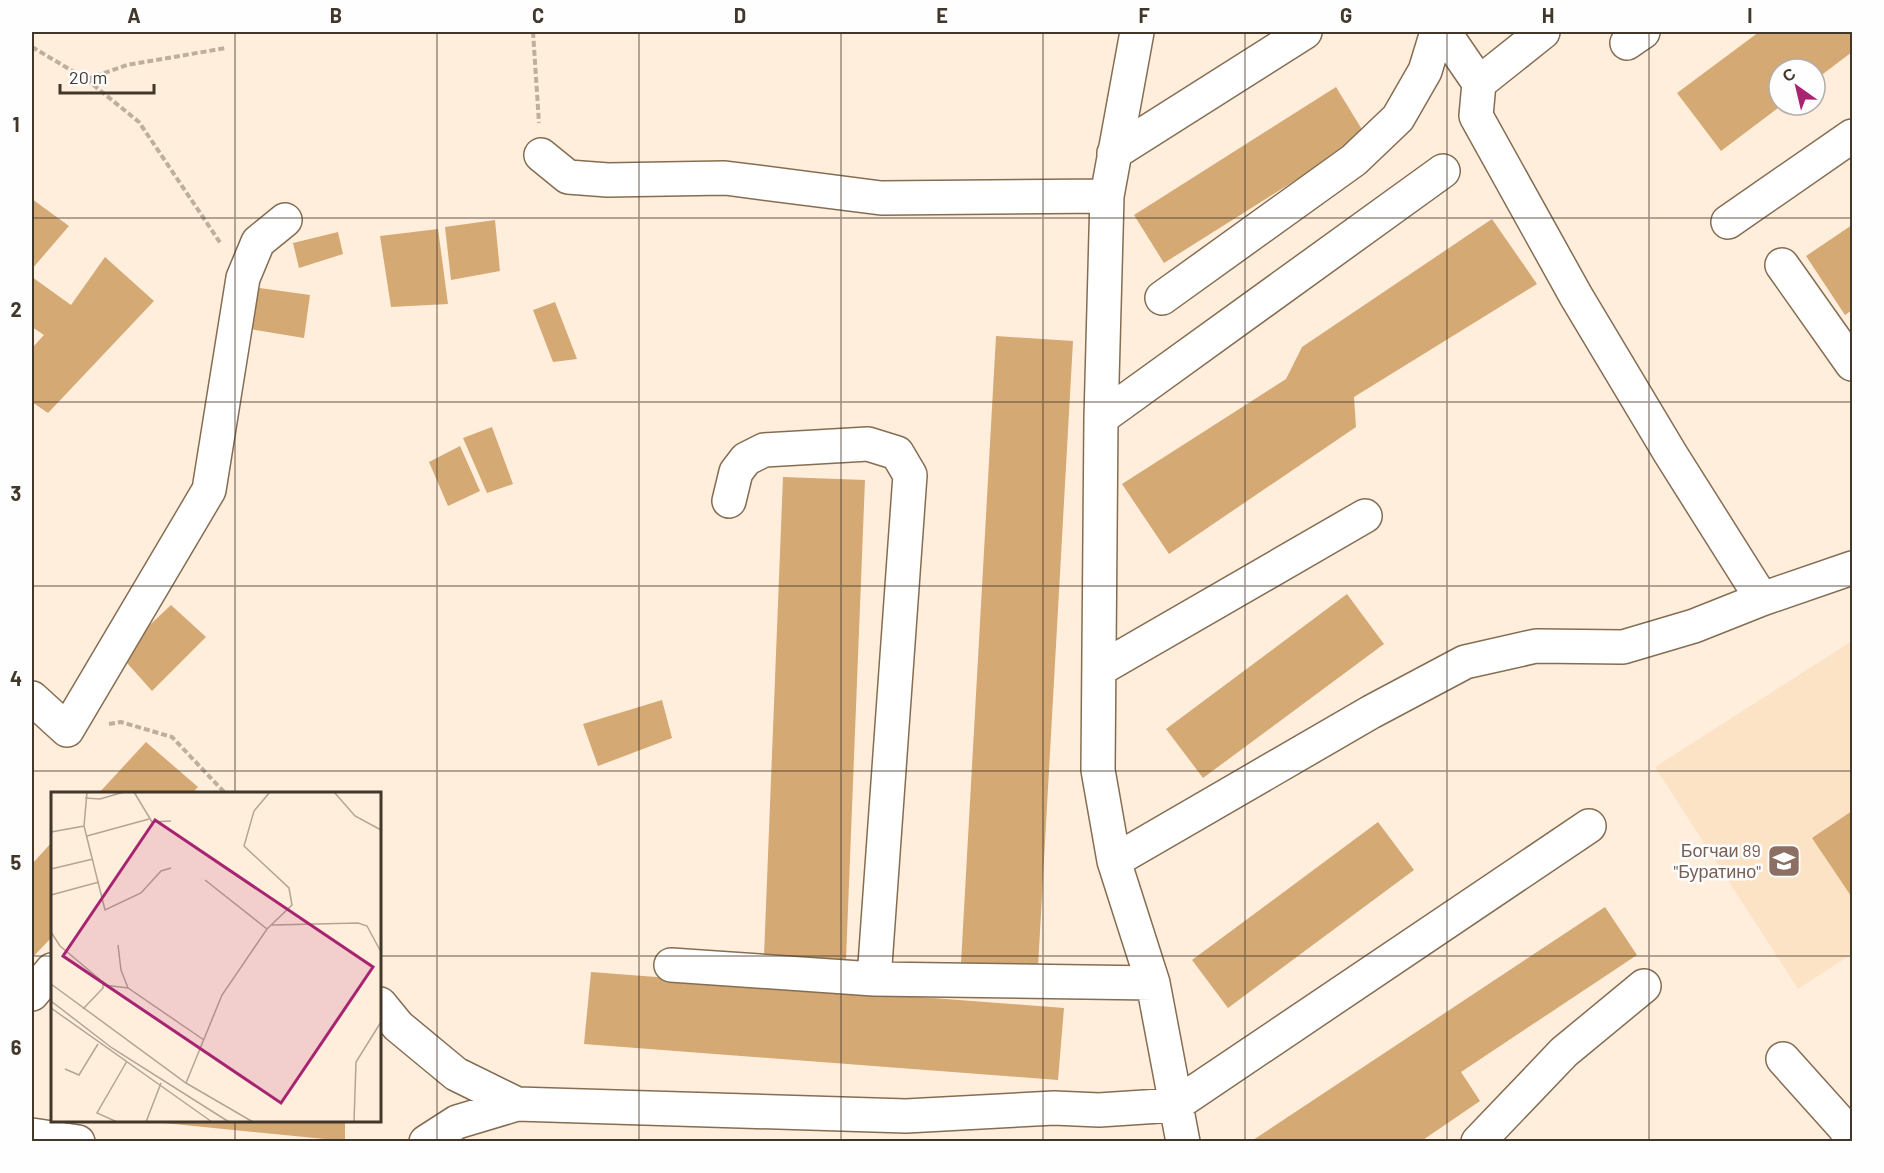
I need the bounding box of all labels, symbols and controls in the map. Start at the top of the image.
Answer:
text: A [127,3,141,27]
text: B [330,3,342,27]
text: C [532,3,544,27]
text: D [734,3,746,27]
text: E [936,3,948,27]
text: F [1138,3,1150,27]
text: G [1340,3,1352,27]
text: H [1542,3,1554,27]
text: I [1747,3,1753,27]
scale bar [60,57,154,95]
north arrow [1767,57,1827,117]
text: С [1778,63,1799,85]
text: 20 m [69,66,107,88]
text: 1 [12,112,20,136]
text: 2 [10,297,22,321]
text: 3 [11,481,21,505]
text: 4 [10,666,22,690]
inset map [51,792,381,1122]
place label: Богчаи 89 "Буратино" [1673,839,1761,882]
school or university icon: Богчаи 89 "Буратино" [1766,843,1802,879]
text: 5 [11,850,22,874]
text: 6 [11,1035,22,1059]

